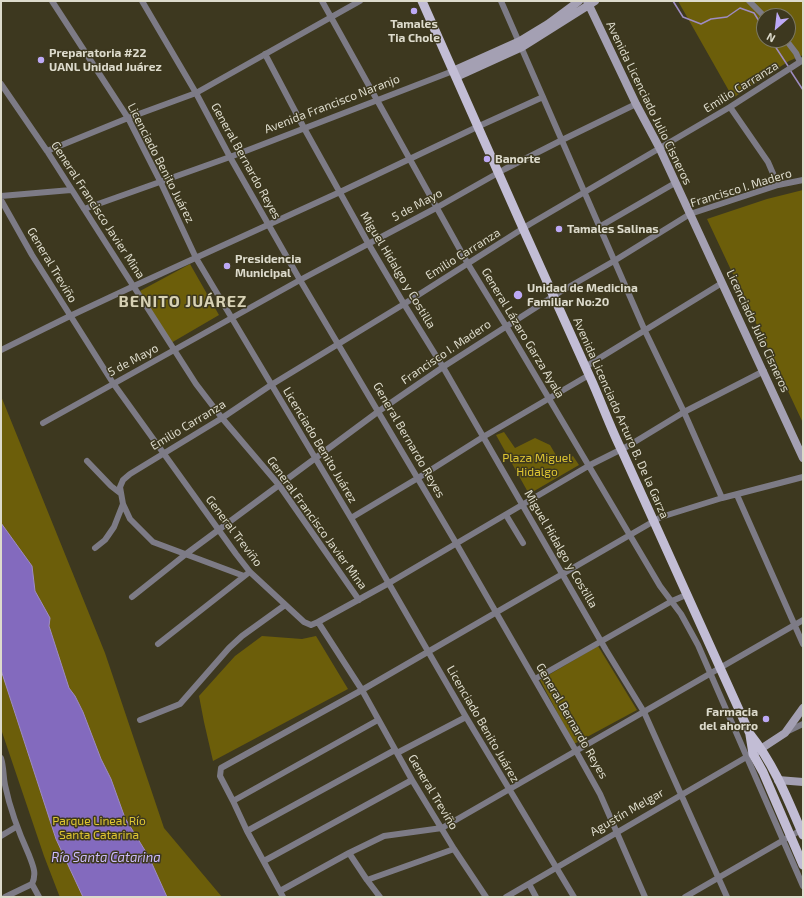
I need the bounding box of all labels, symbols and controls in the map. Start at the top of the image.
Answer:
marker: Tamales Tia Chole [409,6,419,16]
north arrow [756,8,796,48]
place label: Tamales Tia Chole [388,17,440,45]
street label: Avenida Licenciado Julio Cisneros [603,19,695,187]
text: N [764,31,777,46]
place label: Preparatoria #22 UANL Unidad Juárez [49,46,162,74]
marker: Preparatoria #22 UANL Unidad Juárez [36,55,46,65]
street label: Emilio Carranza [701,58,781,116]
street label: Avenida Francisco Naranjo [262,71,402,137]
street label: General Bernardo Reyes [208,100,284,222]
street label: Licenciado Benito Juárez [124,101,198,225]
street label: General Francisco Javier Mina [48,139,148,281]
place label: Banorte [495,152,541,166]
marker: Banorte [482,154,492,164]
street label: Francisco I. Madero [689,166,793,210]
street label: 5 de Mayo [389,186,445,224]
street label: Miguel Hidalgo y Costilla [357,209,439,331]
place label: Tamales Salinas [567,222,659,236]
marker: Tamales Salinas [554,224,564,234]
street label: General Treviño [24,225,80,305]
street label: Emilio Carranza [423,225,503,283]
place label: Presidencia Municipal [235,252,301,280]
marker: Presidencia Municipal [222,261,232,271]
street label: General Lázaro Garza Ayala [478,265,568,401]
street label: Licenciado Julio Cisneros [723,267,793,395]
place label: Unidad de Medicina Familiar No:20 [527,281,638,309]
marker: Unidad de Medicina Familiar No:20 [512,289,524,301]
district label: BENITO JUÁREZ [119,292,247,312]
street label: Avenida Licenciado Arturo B. De la Garza [570,315,672,521]
street label: Francisco I. Madero [398,317,494,387]
street label: 5 de Mayo [105,341,161,379]
street label: General Bernardo Reyes [370,380,448,500]
street label: Licenciado Benito Juárez [280,384,360,506]
street label: Emilio Carranza [148,397,228,453]
park label: Plaza Miguel Hidalgo [502,451,572,479]
street label: General Francisco Javier Mina [264,454,370,592]
street label: Miguel Hidalgo y Costilla [521,487,601,611]
street label: General Treviño [203,493,265,569]
street label: General Bernardo Reyes [533,661,611,781]
street label: Licenciado Benito Juárez [444,663,522,785]
place label: Farmacia del ahorro [699,705,758,733]
marker: Farmacia del ahorro [761,714,771,724]
street label: General Treviño [405,752,461,832]
street label: Agustín Melgar [588,785,666,839]
park label: Parque Lineal Río Santa Catarina [52,814,146,842]
water label: Río Santa Catarina [51,850,161,866]

